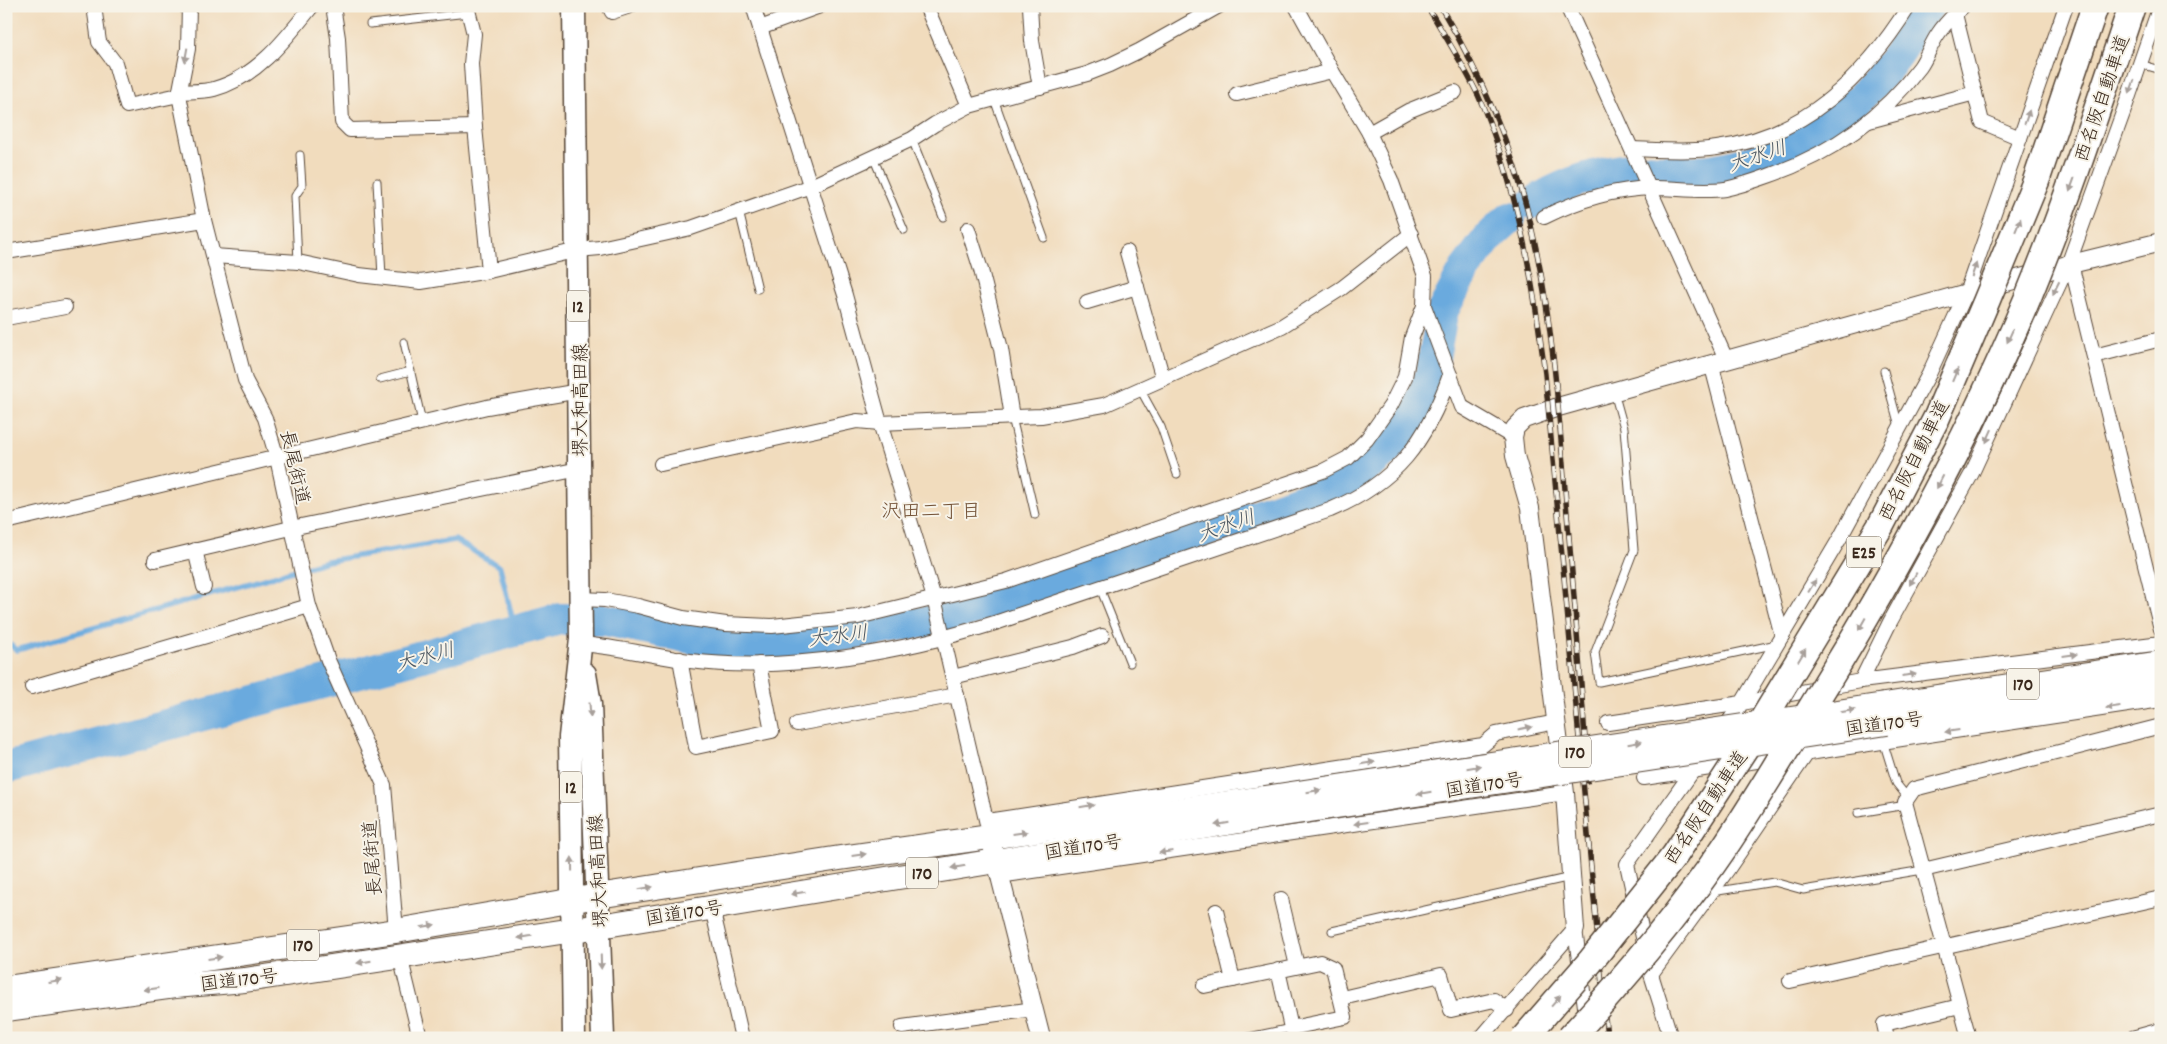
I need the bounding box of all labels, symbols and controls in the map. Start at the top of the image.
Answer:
street label: 西名阪自動車道 [2070,32,2139,166]
one-way arrow [182,47,190,63]
one-way arrow [2128,80,2136,95]
one-way arrow [2024,109,2031,124]
water label: 大水川 [1725,135,1791,180]
one-way arrow [2067,178,2075,193]
one-way arrow [2014,217,2022,232]
one-way arrow [1971,263,1978,278]
one-way arrow [2052,281,2060,295]
road number: 12 [567,290,589,322]
one-way arrow [2006,328,2015,343]
street label: 堺大和高田線 [569,343,596,457]
one-way arrow [1952,368,1960,382]
street label: 西名阪自動車道 [1874,396,1958,527]
street label: 長尾街道 [271,428,314,508]
one-way arrow [1985,429,1993,443]
one-way arrow [1936,475,1944,489]
district label: 沢田二丁目 [881,499,981,527]
water label: 大水川 [1194,505,1260,551]
road number: E25 [1846,536,1882,568]
one-way arrow [1909,573,1918,586]
one-way arrow [1808,579,1817,592]
one-way arrow [1858,617,1866,632]
water label: 大水川 [807,620,870,656]
water label: 大水川 [393,638,458,680]
one-way arrow [1797,648,1806,661]
one-way arrow [2062,651,2078,659]
road number: 170 [2007,669,2039,700]
one-way arrow [1901,671,1917,679]
one-way arrow [587,702,595,718]
one-way arrow [2104,703,2120,711]
one-way arrow [1840,706,1856,714]
street label: 国道170号 [1844,708,1925,745]
one-way arrow [1517,724,1533,732]
one-way arrow [1943,727,1959,735]
road number: 170 [1559,736,1591,768]
one-way arrow [1627,738,1643,746]
street label: 西名阪自動車道 [1660,746,1756,872]
one-way arrow [1361,759,1377,767]
one-way arrow [1467,763,1483,771]
street label: 国道170号 [1444,768,1526,807]
road number: 12 [560,772,582,802]
one-way arrow [1306,787,1322,795]
one-way arrow [1415,789,1431,797]
one-way arrow [1079,802,1095,810]
street label: 堺大和高田線 [584,813,617,928]
street label: 長尾街道 [358,819,391,897]
one-way arrow [1353,819,1369,827]
one-way arrow [1214,820,1230,828]
one-way arrow [1012,828,1028,836]
street label: 国道170号 [1043,830,1125,869]
one-way arrow [1157,848,1173,856]
one-way arrow [851,851,867,859]
one-way arrow [568,855,576,871]
road number: 170 [906,858,938,888]
one-way arrow [950,863,966,871]
one-way arrow [639,884,655,892]
one-way arrow [789,890,805,898]
street label: 国道170号 [644,896,726,935]
one-way arrow [420,921,436,929]
road number: 170 [287,930,319,960]
one-way arrow [516,933,532,941]
one-way arrow [208,953,224,961]
one-way arrow [598,954,606,970]
one-way arrow [356,958,372,966]
street label: 国道170号 [199,964,280,1001]
one-way arrow [47,977,63,985]
one-way arrow [143,985,159,993]
one-way arrow [1550,995,1562,1007]

